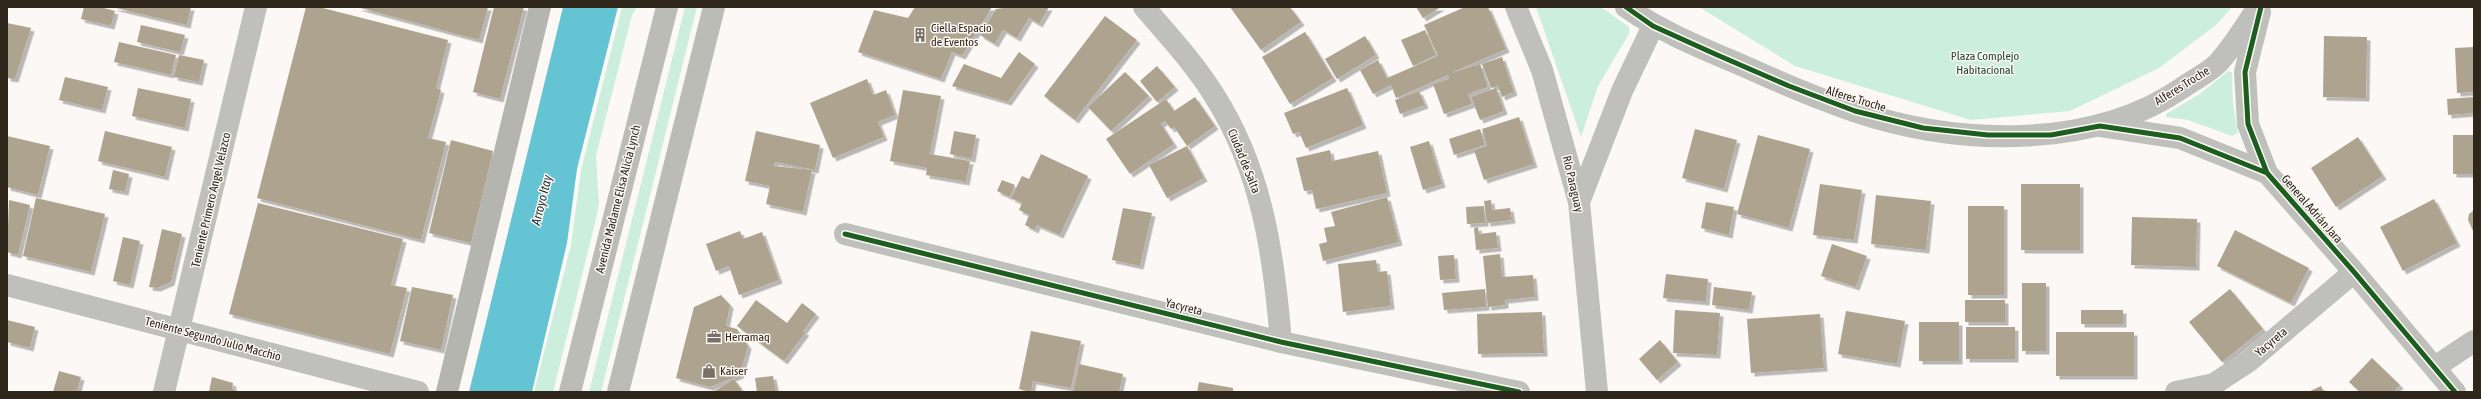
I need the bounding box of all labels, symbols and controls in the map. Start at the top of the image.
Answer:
place label: Ciella Espacio de Eventos [931,21,992,49]
building icon: Ciella Espacio de Eventos [912,27,928,43]
park label: Plaza Complejo Habitacional [1951,49,2020,77]
street label: Alferes Troche [2152,64,2212,108]
street label: Alferes Troche [1824,83,1888,115]
street label: Avenida Madame Elisa Alicia Lynch [593,123,643,275]
street label: Ciudad de Salta [1225,127,1263,195]
street label: Teniente Primero Angel Velazco [189,131,233,269]
street label: Río Paraguay [1560,154,1586,214]
street label: General Adrián Jara [2279,172,2345,246]
water label: Arroyo Itay [528,173,555,228]
street label: Yacyreta [1164,296,1204,318]
street label: Teniente Segundo Julio Macchio [144,314,283,364]
street label: Yacyreta [2252,325,2290,359]
office icon: Herramaq [706,329,722,345]
place label: Herramaq [725,330,770,344]
shop icon: Kaiser [701,363,717,379]
place label: Kaiser [720,364,748,378]

